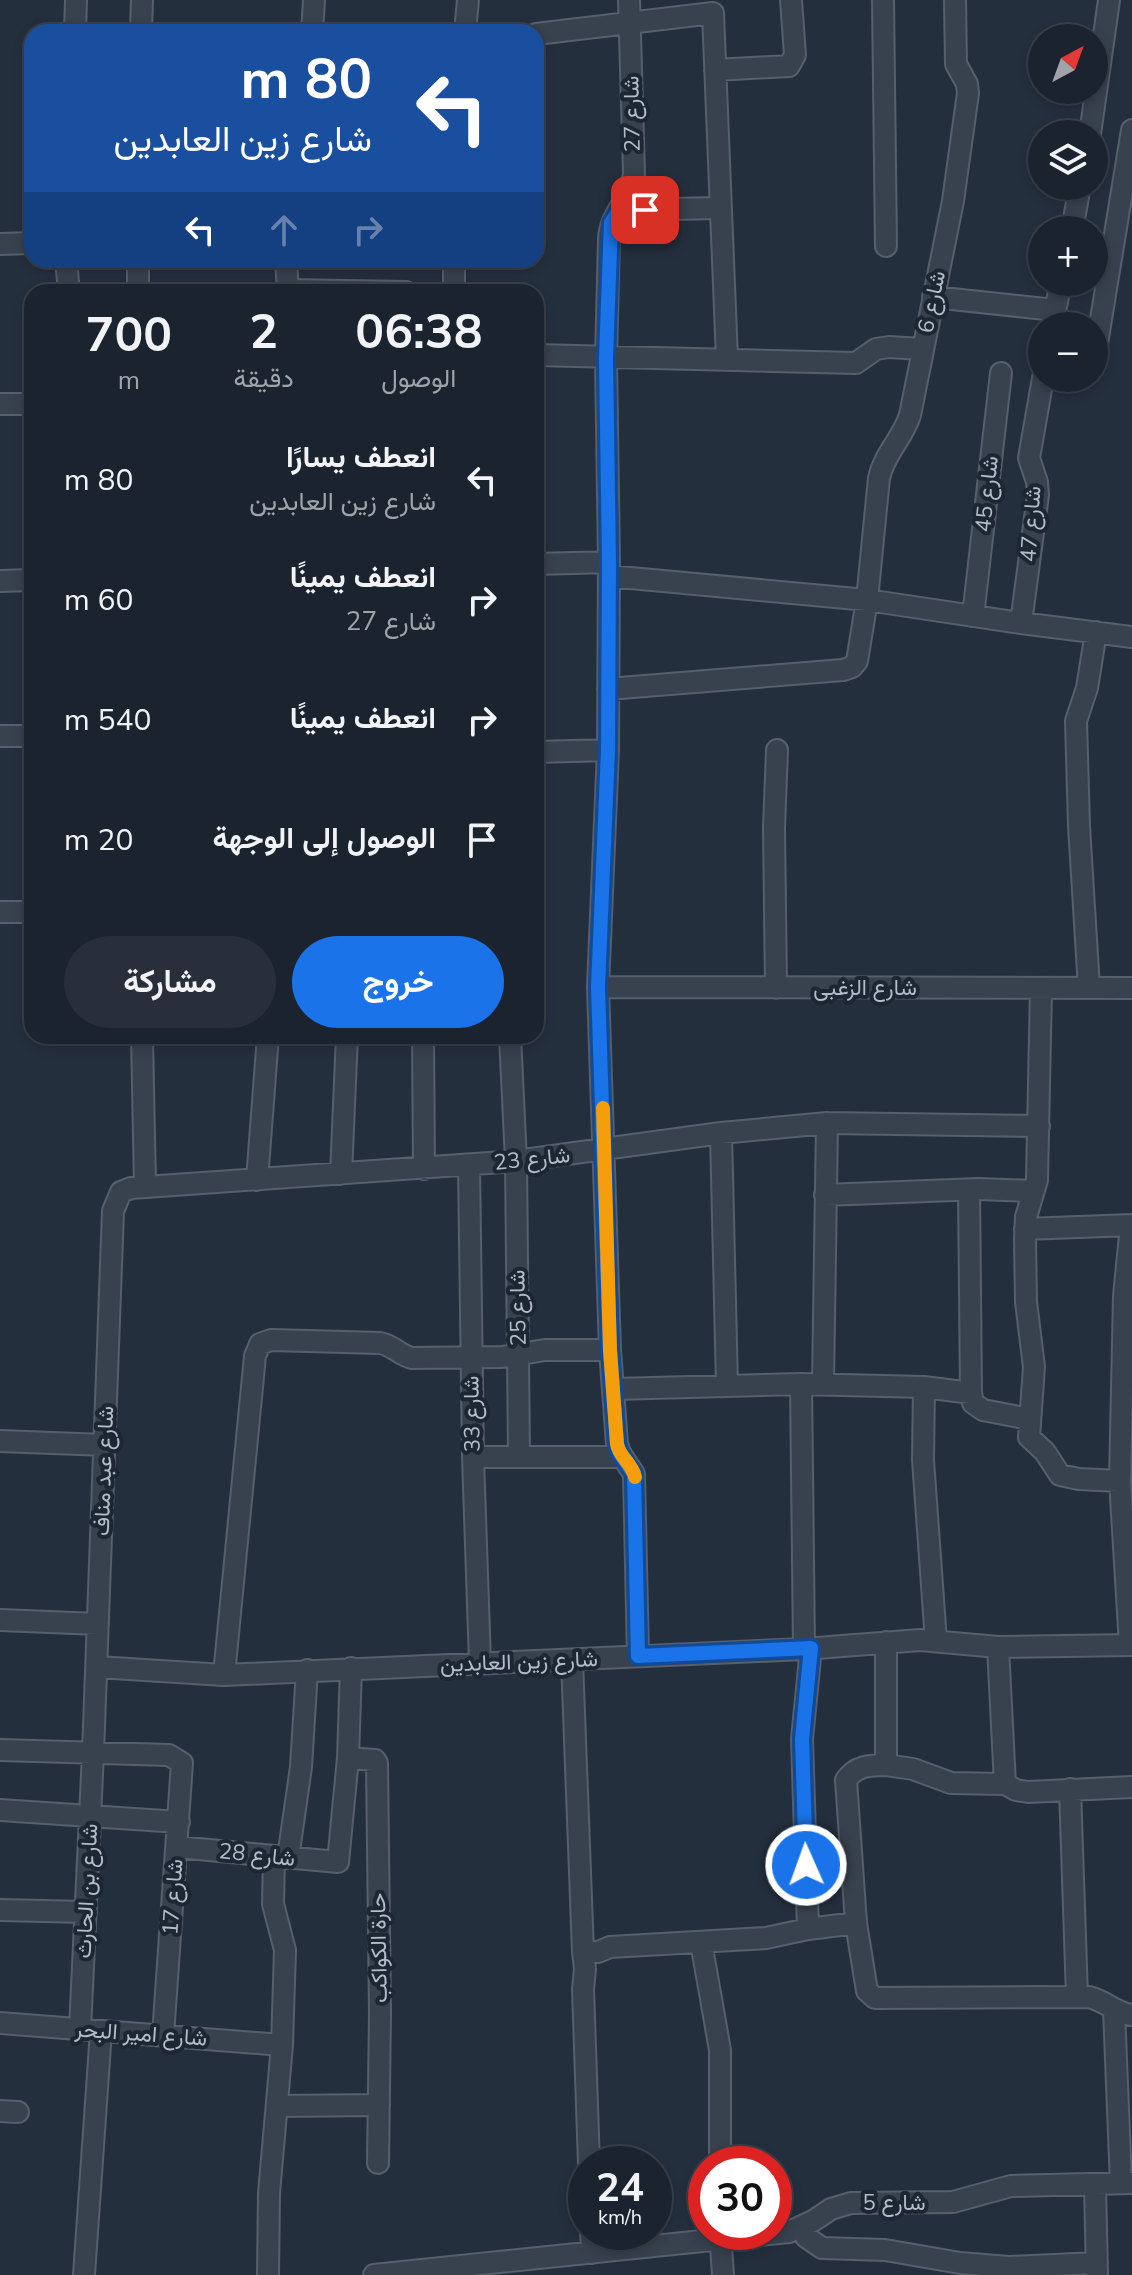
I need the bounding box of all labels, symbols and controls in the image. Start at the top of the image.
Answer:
north arrow [1028,24,1108,104]
map controls [1028,24,1108,392]
text: 80 m [241,41,372,118]
icon: left [400,56,504,160]
street label: شارع 27 [616,76,648,152]
text: شارع زين العابدين [113,115,372,164]
button: layers [1028,120,1108,200]
pin [611,176,679,244]
icon: arrive [623,188,667,232]
icon: left [178,208,222,252]
icon: ahead [262,208,306,252]
icon: right [346,208,390,252]
button: + [1028,216,1108,296]
street label: شارع 6 [911,268,953,336]
text: 2 [249,299,278,365]
text: 06:38 [355,299,482,365]
text: 700 [86,302,172,368]
button: − [1028,312,1108,392]
text: دقيقة [234,361,294,396]
text: الوصول [381,361,456,396]
text: m [118,363,140,398]
text: انعطف يسارًا [286,437,436,478]
street label: شارع 45 [968,454,1006,534]
icon: left [460,458,504,502]
text: 80 m [64,460,133,501]
text: شارع زين العابدين [249,484,436,519]
street label: شارع 47 [1013,485,1049,563]
text: انعطف يمينًا [290,557,436,598]
icon: right [460,578,504,622]
text: 60 m [64,580,133,621]
text: شارع 27 [346,604,436,639]
text: انعطف يمينًا [290,698,436,739]
icon: right [460,698,504,742]
text: 540 m [64,700,151,741]
text: الوصول إلى الوجهة [212,818,436,859]
icon: arrive [460,818,504,862]
text: 20 m [64,820,133,861]
button: مشاركة [64,936,276,1028]
button: خروج [292,936,504,1028]
street label: شارع الزغبى [813,973,917,1003]
street label: شارع 23 [492,1140,572,1178]
street label: شارع 25 [502,1270,534,1346]
street label: شارع 33 [456,1376,488,1452]
street label: شارع عبد مناف [87,1405,121,1537]
street label: شارع زين العابدين [440,1644,598,1680]
street label: شارع بن الحارث [68,1823,106,1959]
position arrow [764,1823,848,1907]
street label: شارع 28 [217,1836,297,1874]
street label: شارع 17 [155,1858,191,1936]
street label: حارة الكواكب [363,1893,395,2003]
street label: شارع امير البحر [73,2014,208,2054]
speed limit sign: 30 [688,2146,792,2250]
text: 24 [596,2161,644,2215]
street label: شارع 5 [862,2188,926,2218]
text: km/h [598,2204,642,2231]

